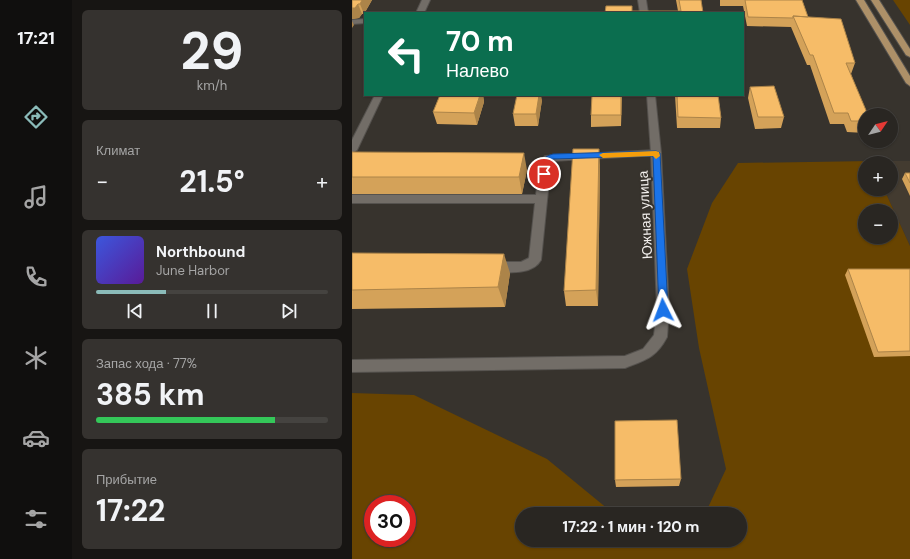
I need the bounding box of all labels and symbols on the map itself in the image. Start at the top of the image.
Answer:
north arrow [858,108,898,148]
pin [527,157,561,191]
street label: Южная улица [634,170,656,260]
position arrow [642,289,684,331]
speed limit sign: 30 [364,495,416,547]

